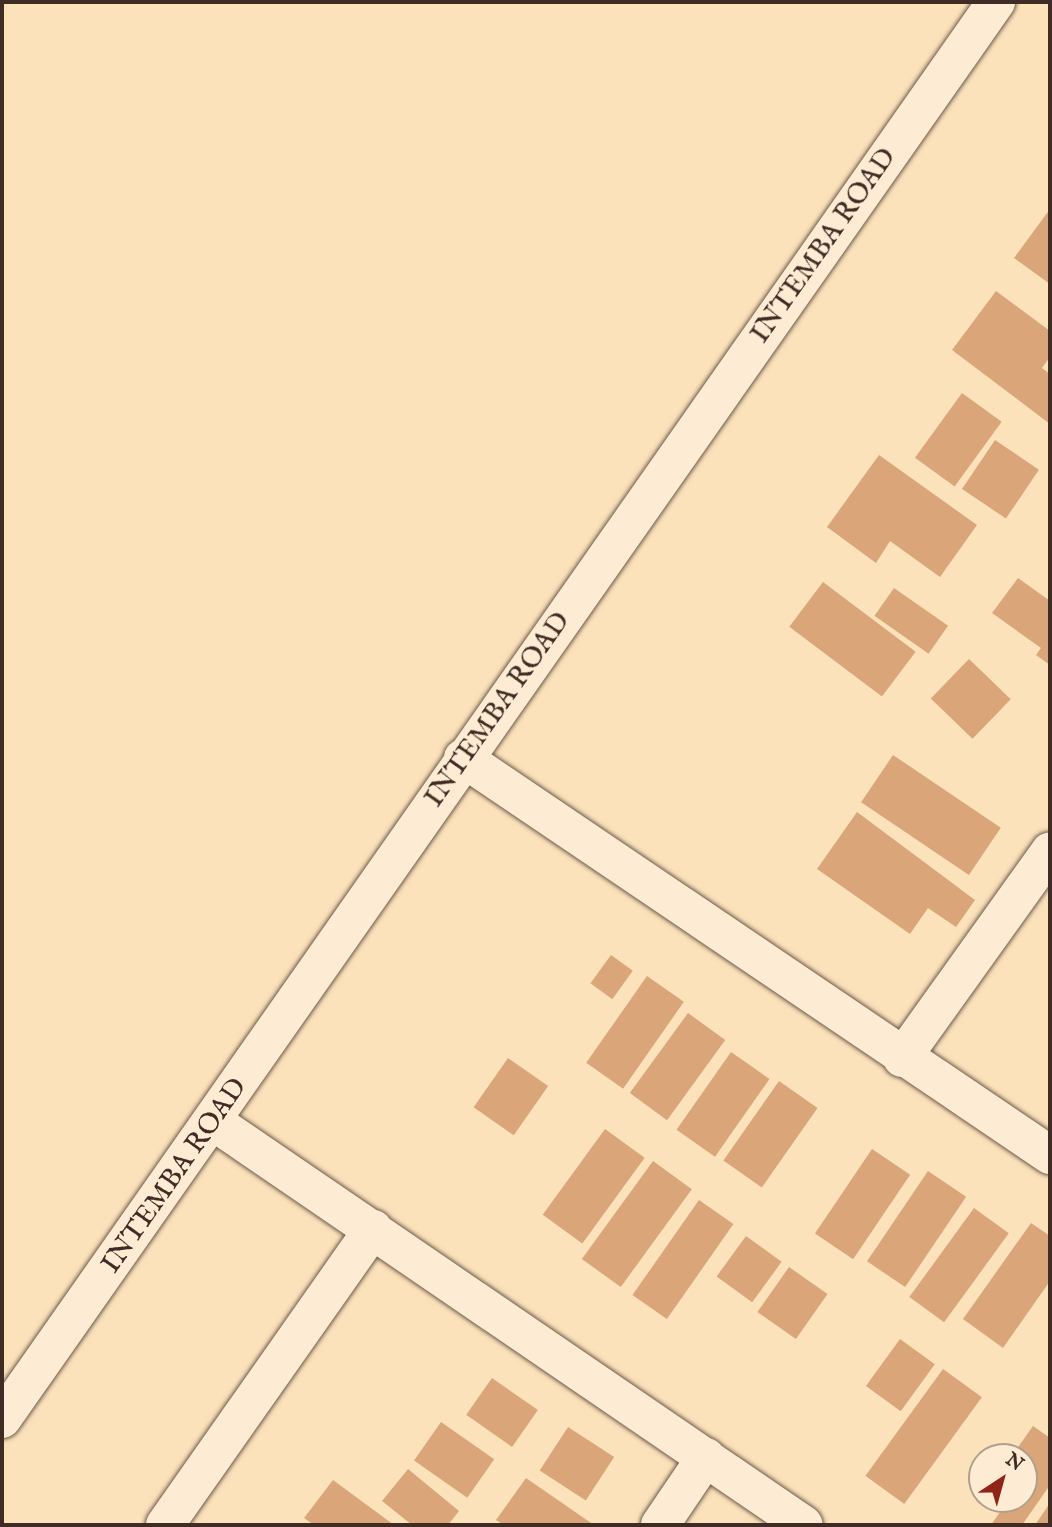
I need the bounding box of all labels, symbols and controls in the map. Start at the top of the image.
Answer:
street label: INTEMBA ROAD [744,142,904,350]
street label: INTEMBA ROAD [418,606,578,814]
street label: INTEMBA ROAD [95,1072,255,1280]
north arrow [968,1443,1038,1513]
text: N [1000,1448,1028,1477]

